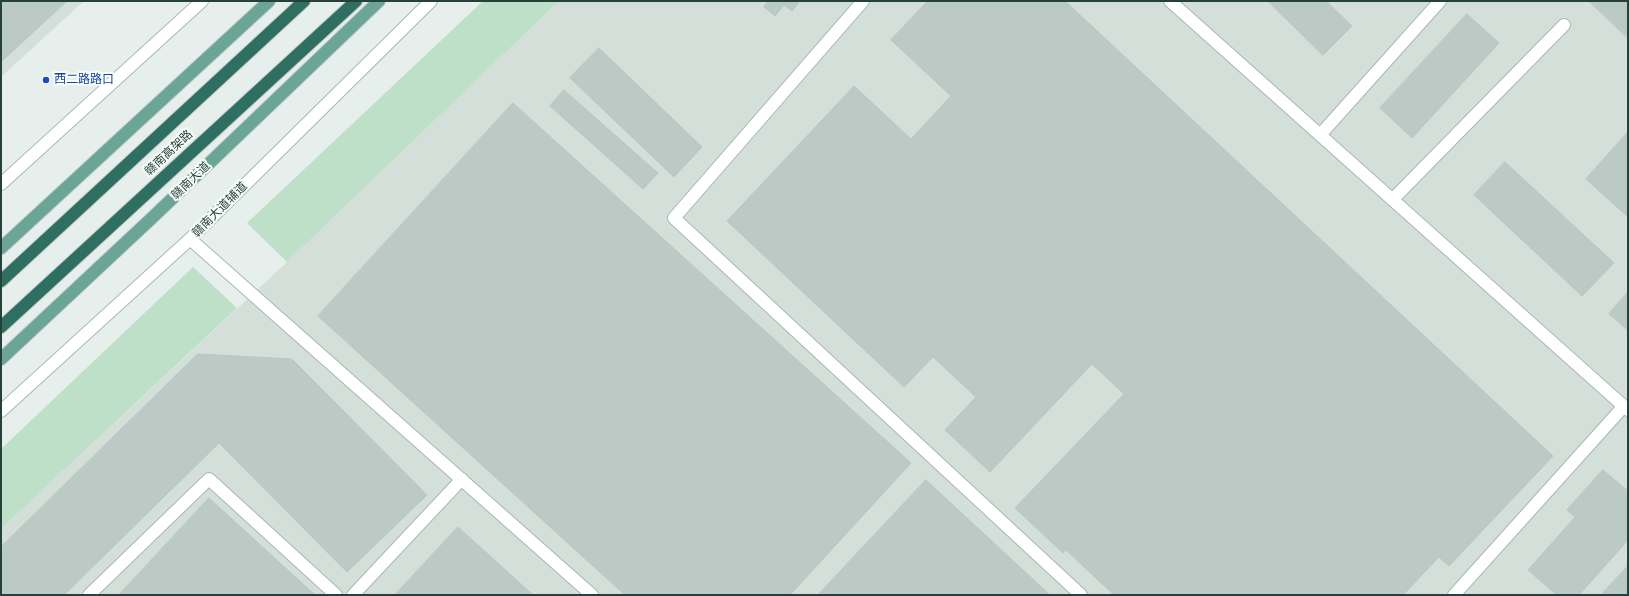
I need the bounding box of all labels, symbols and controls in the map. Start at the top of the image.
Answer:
place label: 西二路路口 [54,73,114,87]
marker: 西二路路口 [41,75,51,85]
street label: 赣南高架路 [142,127,196,179]
street label: 赣南大道 [169,159,213,203]
street label: 赣南大道辅道 [189,179,251,241]

